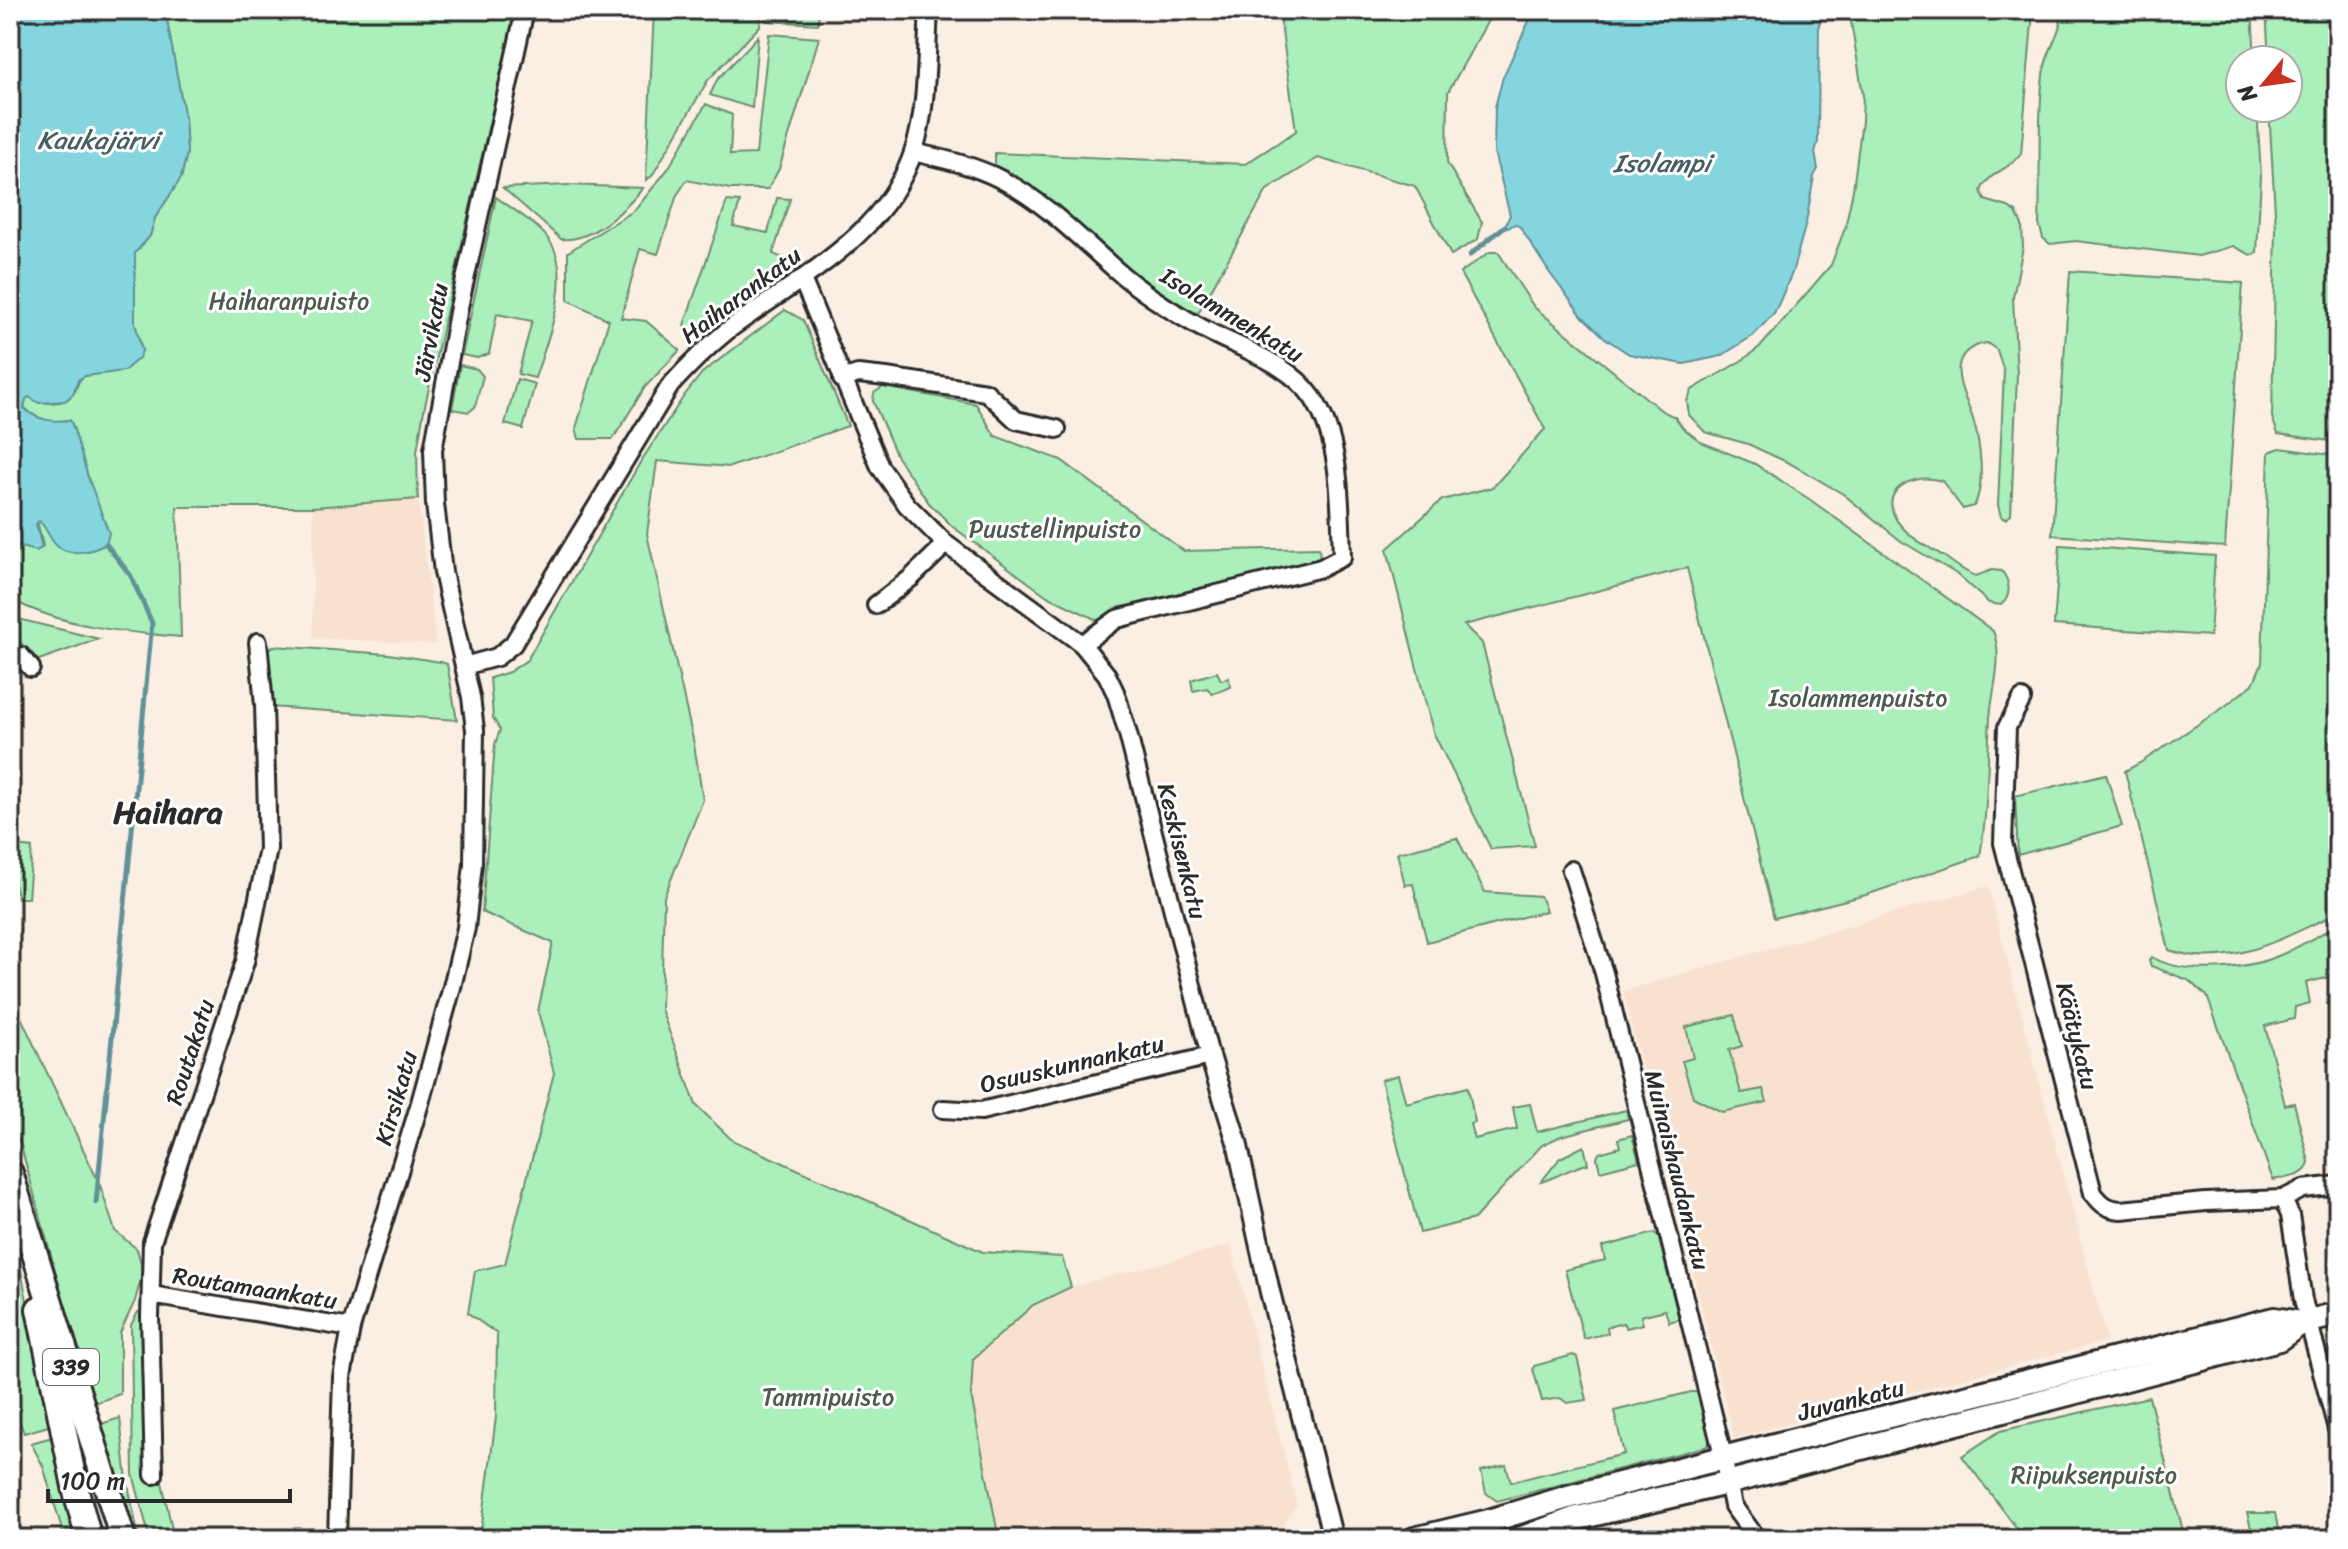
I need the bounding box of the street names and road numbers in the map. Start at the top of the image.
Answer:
street label: Haiharankatu [671,235,811,355]
street label: Isolammenkatu [1151,255,1312,375]
street label: Järvikatu [401,279,461,386]
street label: Keskisenkatu [1145,778,1219,924]
street label: Käätykatu [2043,978,2111,1094]
street label: Routakatu [153,993,227,1111]
street label: Osuuskunnankatu [976,1022,1168,1106]
street label: Kirsikatu [362,1046,430,1150]
street label: Muinaishaudankatu [1632,1065,1722,1275]
street label: Routamaankatu [170,1254,340,1322]
road number: 339 [43,1349,99,1385]
street label: Juvankatu [1792,1366,1909,1434]

